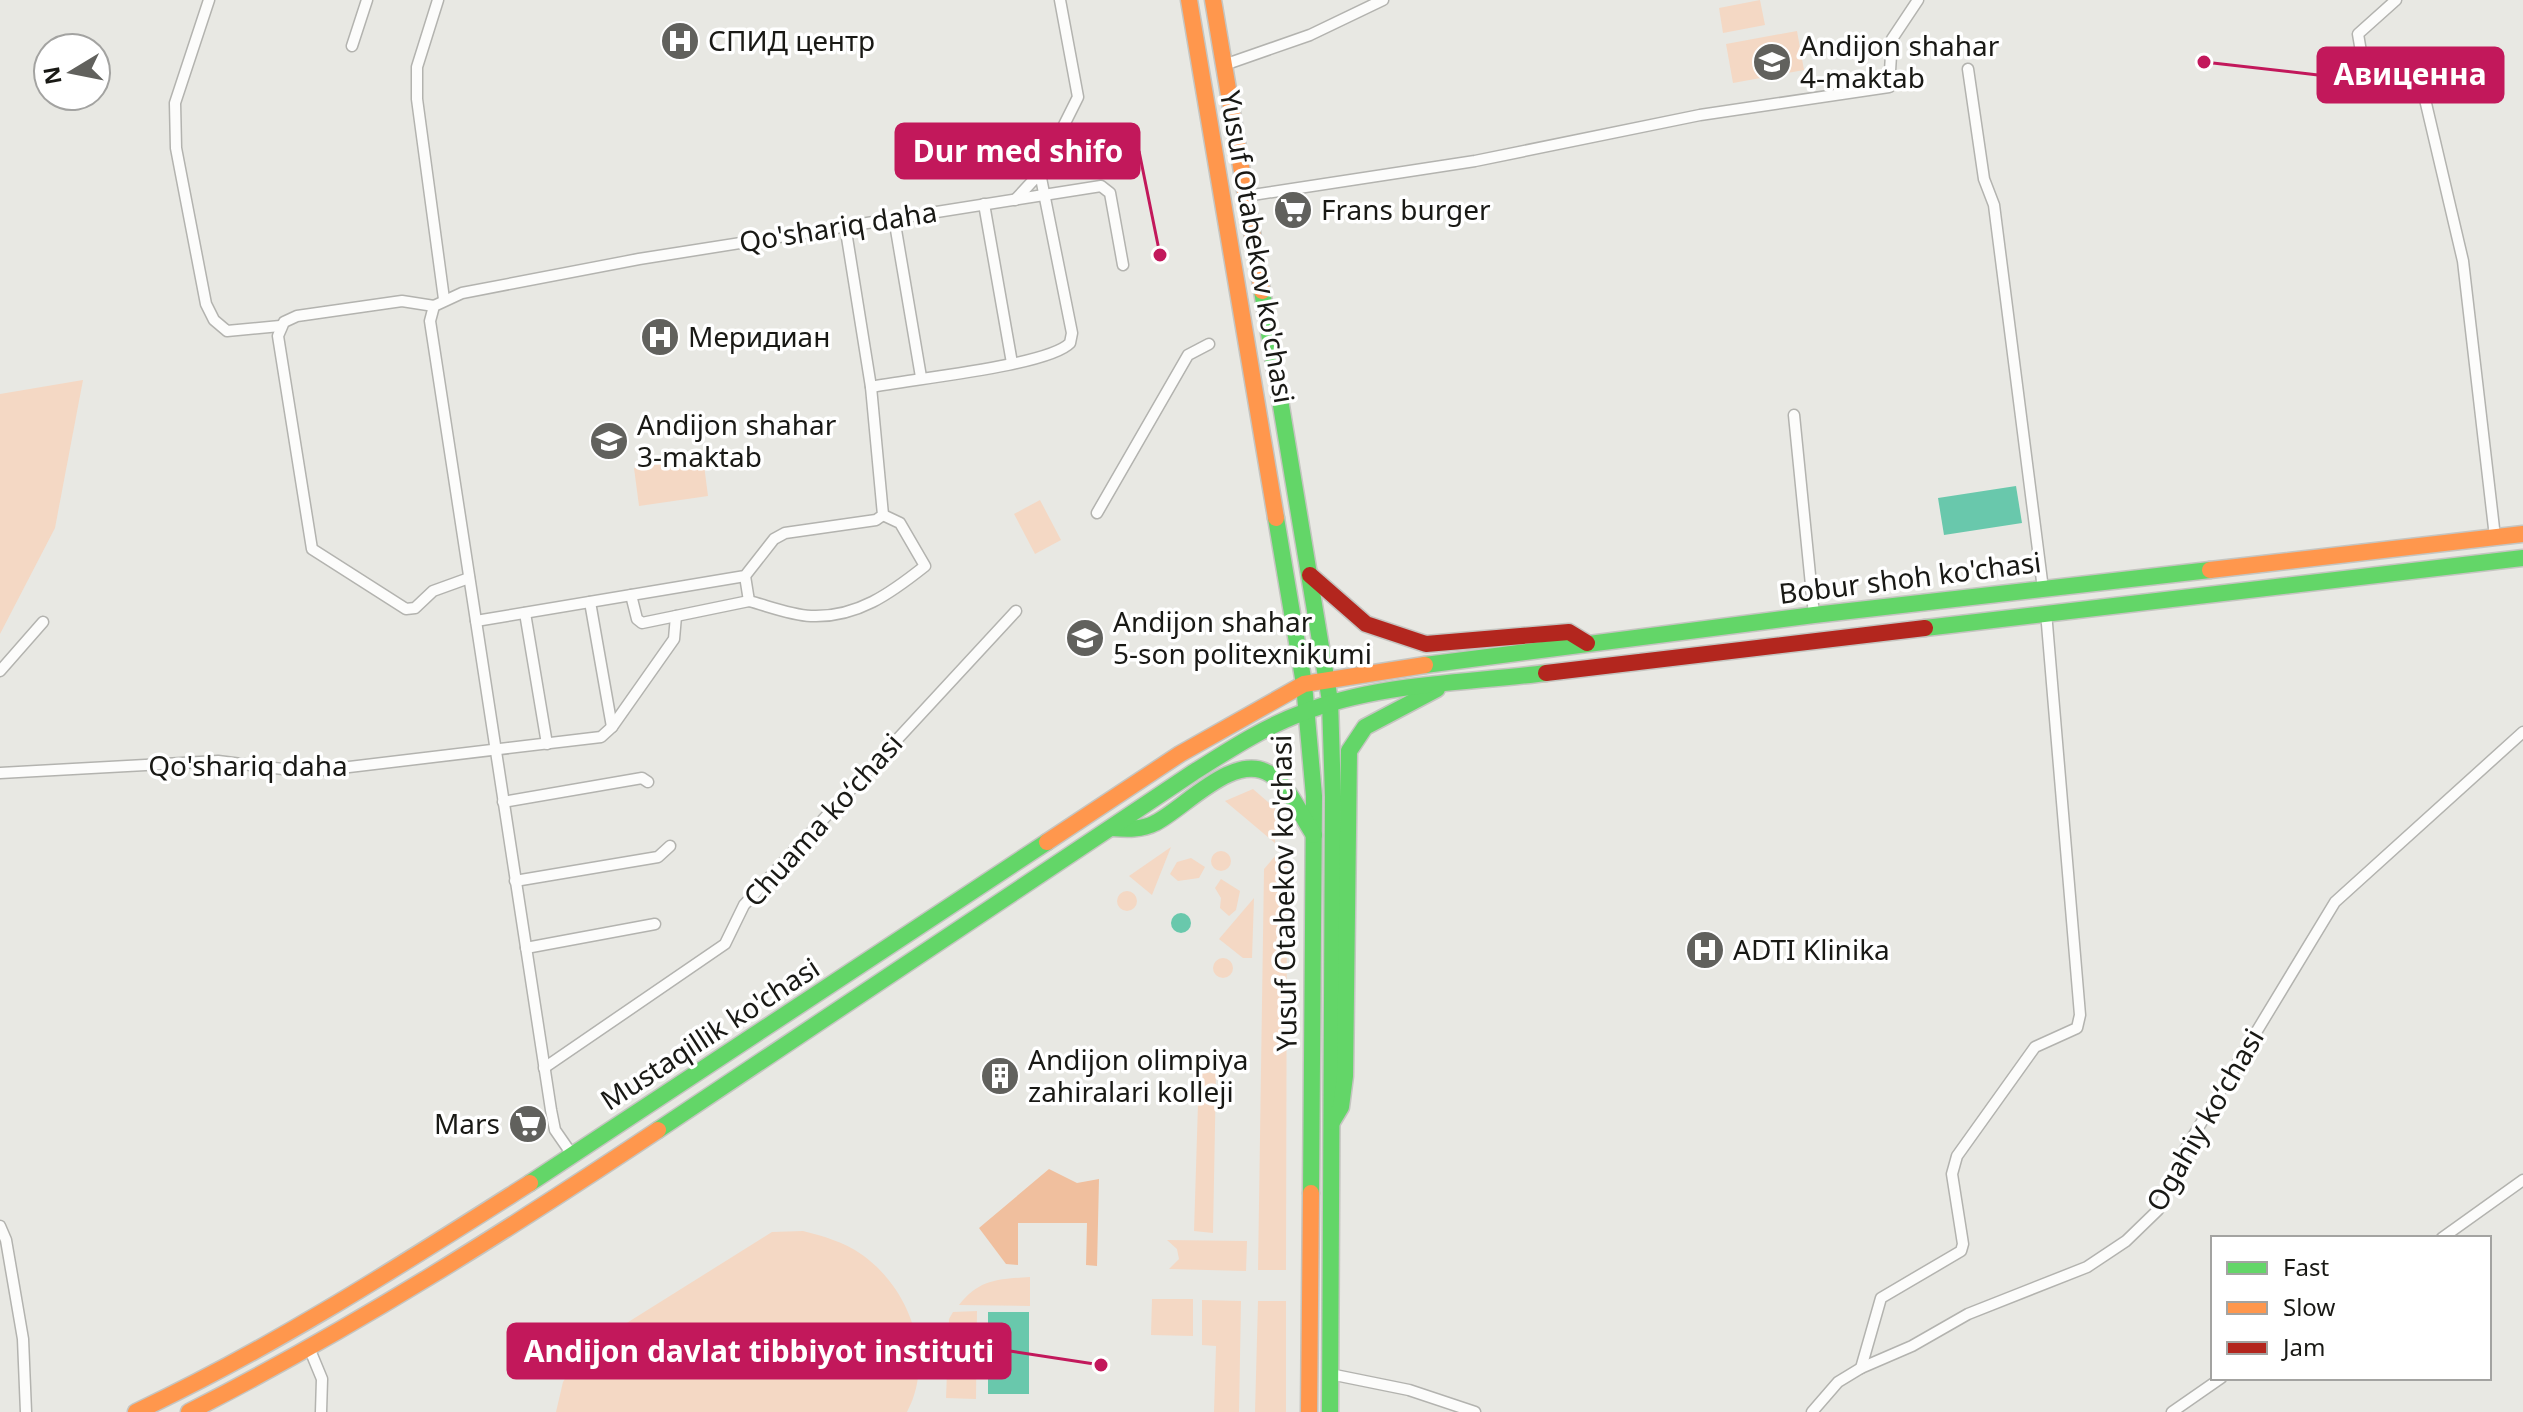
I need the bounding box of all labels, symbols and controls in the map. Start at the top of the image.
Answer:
hospital icon: СПИД центр [659,20,701,62]
place label: СПИД центр [708,21,875,59]
place label: Andijon shahar 4-maktab [1800,26,2000,96]
north arrow [32,32,112,112]
school or university icon: Andijon shahar 4-maktab [1751,41,1793,83]
callout: Авиценна [2318,48,2503,102]
text: Авиценна [2333,53,2487,94]
text: N [35,64,68,87]
street label: Yusuf Otabekov ko'chasi [1212,88,1304,406]
callout: Dur med shifo [896,124,1139,178]
text: Dur med shifo [913,130,1123,171]
supermarket icon: Frans burger [1272,189,1314,231]
place label: Frans burger [1321,190,1491,228]
street label: Qo'shariq daha [736,192,939,260]
hospital icon: Меридиан [639,316,681,358]
place label: Меридиан [688,317,830,355]
place label: Andijon shahar 3-maktab [637,405,837,475]
school or university icon: Andijon shahar 3-maktab [588,420,630,462]
street label: Bobur shoh ko'chasi [1777,542,2043,612]
place label: Andijon shahar 5-son politexnikumi [1113,602,1372,672]
school or university icon: Andijon shahar 5-son politexnikumi [1064,617,1106,659]
street label: Chuama koʻchasi [734,724,910,914]
street label: Yusuf Otabekov ko'chasi [1261,734,1305,1052]
street label: Qo'shariq daha [148,746,348,784]
hospital icon: ADTI Klinika [1684,929,1726,971]
place label: ADTI Klinika [1733,930,1890,968]
street label: Mustaqillik ko'chasi [593,948,826,1118]
street label: Ogahiy koʻchasi [2136,1021,2272,1218]
place label: Andijon olimpiya zahiralari kolleji [1028,1040,1248,1110]
building icon: Andijon olimpiya zahiralari kolleji [979,1055,1021,1097]
supermarket icon: Mars [507,1103,549,1145]
place label: Mars [434,1104,500,1142]
legend [2211,1236,2491,1380]
text: Fast [2283,1250,2329,1283]
text: Slow [2283,1290,2335,1323]
callout: Andijon davlat tibbiyot instituti [508,1324,1010,1378]
text: Andijon davlat tibbiyot instituti [524,1330,994,1371]
text: Jam [2281,1330,2325,1363]

